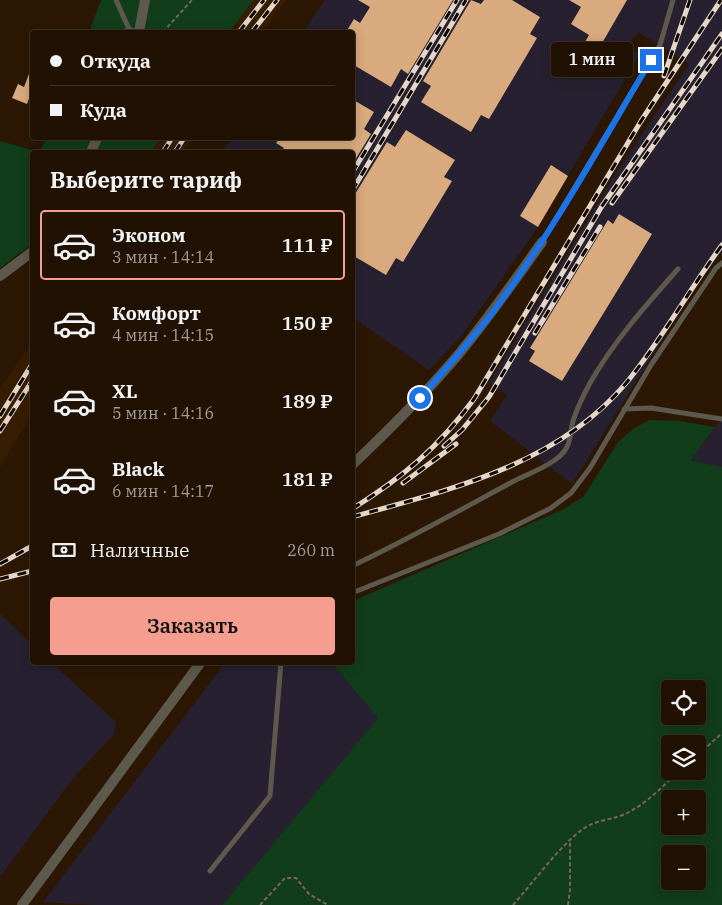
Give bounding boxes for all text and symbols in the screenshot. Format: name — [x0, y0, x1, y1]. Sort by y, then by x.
callout: 1 мин — [551, 42, 634, 78]
text: Откуда — [80, 49, 151, 73]
text: 1 мин — [569, 49, 615, 69]
route end — [640, 49, 662, 71]
text: Куда — [80, 98, 127, 122]
text: Выберите тариф — [50, 165, 242, 194]
icon: car — [52, 223, 97, 268]
text: Эконом — [112, 223, 185, 247]
text: 111 ₽ — [282, 233, 333, 257]
text: 3 мин · 14:14 — [112, 247, 214, 267]
icon: car — [52, 301, 97, 346]
text: Комфорт — [112, 301, 201, 325]
text: 150 ₽ — [282, 311, 333, 335]
text: 4 мин · 14:15 — [112, 325, 214, 345]
icon: car — [52, 379, 97, 424]
text: XL — [112, 379, 138, 403]
route start — [409, 387, 431, 409]
text: 189 ₽ — [282, 389, 333, 413]
text: 5 мин · 14:16 — [112, 403, 214, 423]
icon: car — [52, 457, 97, 502]
text: Black — [112, 457, 164, 481]
text: 181 ₽ — [282, 467, 333, 491]
text: 6 мин · 14:17 — [112, 481, 214, 501]
icon: cash — [50, 536, 78, 564]
text: Наличные — [90, 538, 189, 562]
text: 260 m — [287, 540, 335, 560]
button: Заказать — [50, 597, 335, 655]
map controls — [661, 680, 706, 890]
button: locate — [661, 680, 706, 725]
button: layers — [661, 735, 706, 780]
button: + — [661, 790, 706, 835]
button: − — [661, 845, 706, 890]

